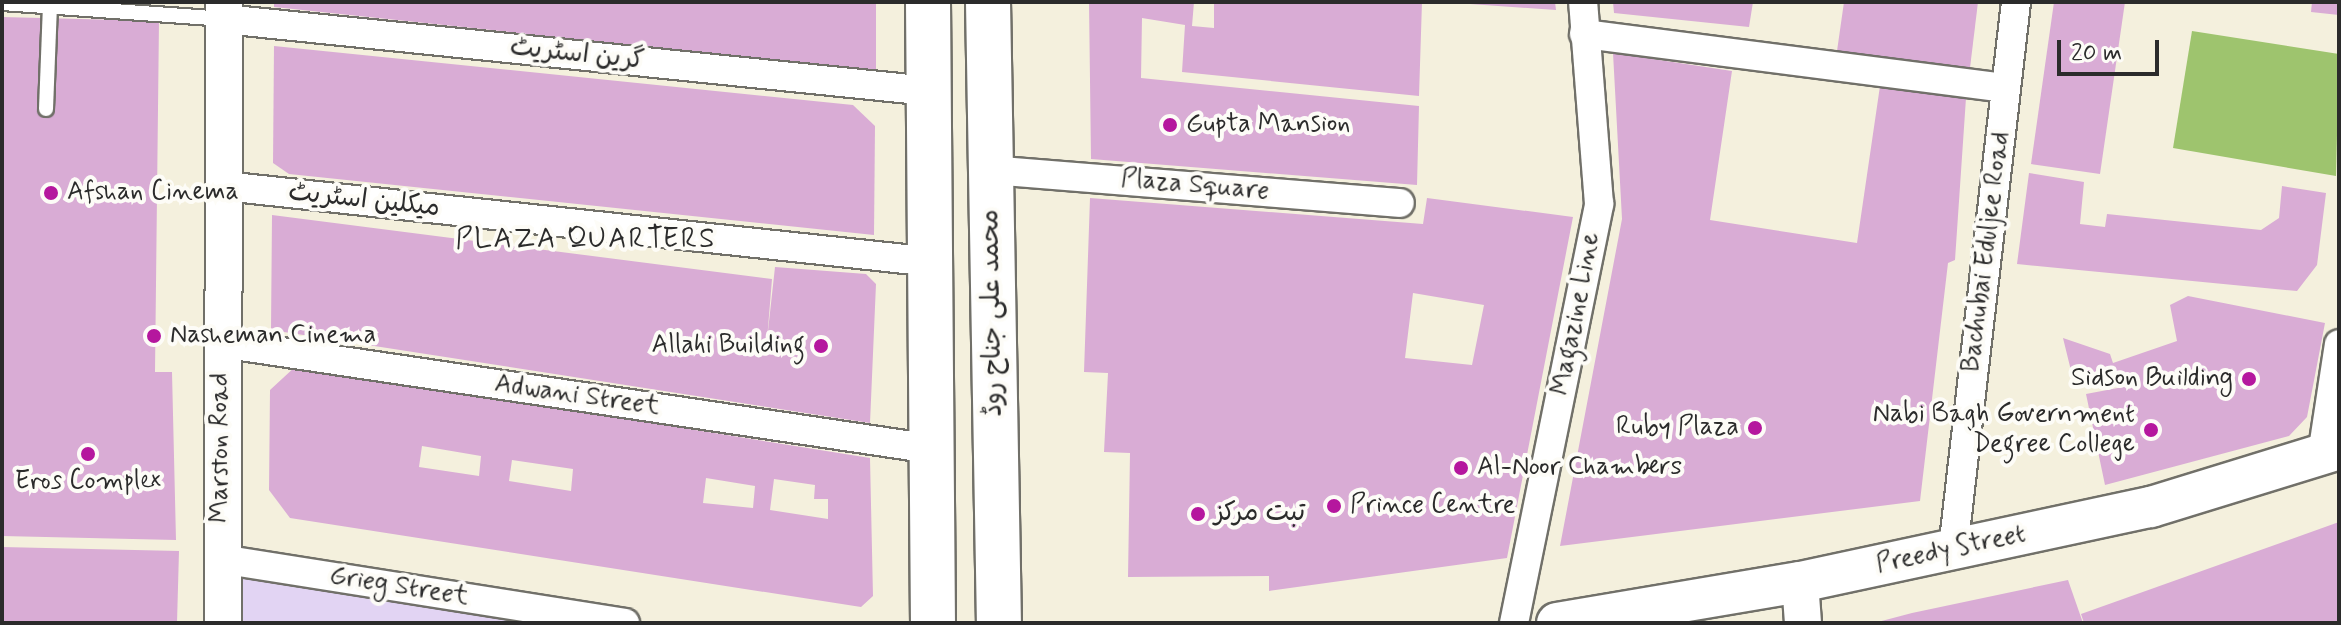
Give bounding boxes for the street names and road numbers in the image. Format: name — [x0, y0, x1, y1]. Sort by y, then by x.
street label: گرین اسٹریٹ — [508, 32, 646, 78]
street label: Bachubai Eduljee Road — [1957, 131, 2017, 373]
street label: Plaza Square — [1122, 164, 1268, 208]
street label: میکلین اسٹریٹ — [287, 178, 441, 224]
street label: محمد علی جناح روڈ — [976, 209, 1010, 417]
street label: Magazine Line — [1546, 232, 1608, 396]
street label: Adwani Street — [493, 369, 661, 423]
street label: Marston Road — [205, 374, 237, 522]
street label: Preedy Street — [1871, 518, 2031, 582]
street label: Grieg Street — [327, 561, 471, 613]

